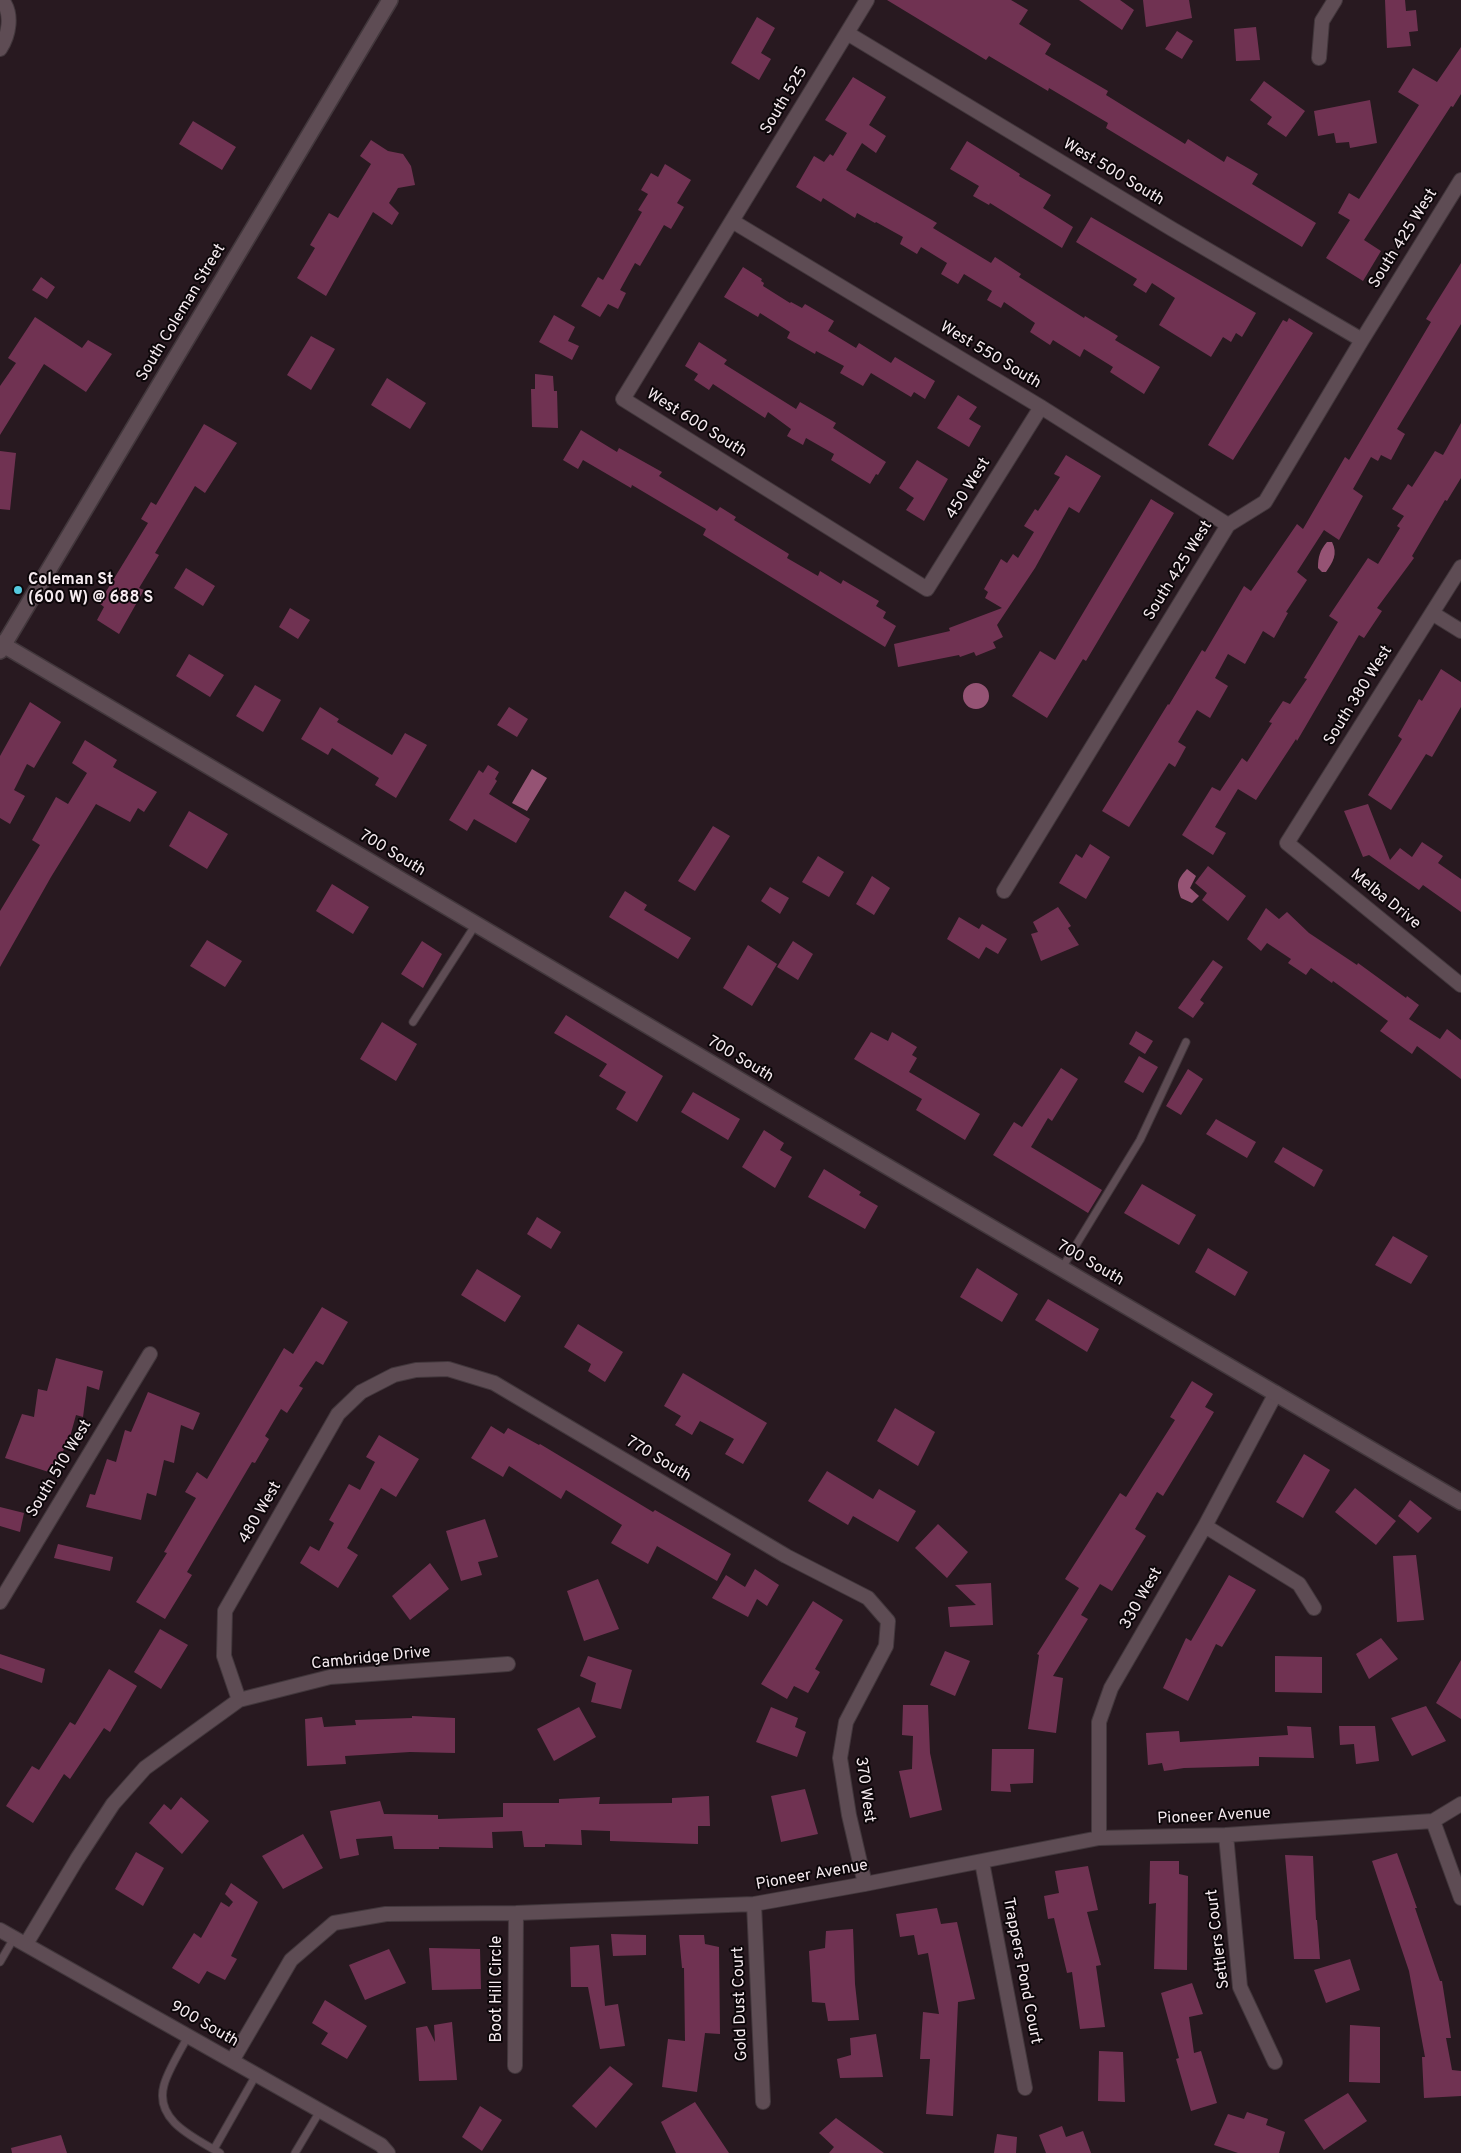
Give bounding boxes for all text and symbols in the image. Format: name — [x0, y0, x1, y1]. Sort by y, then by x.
street label: South 525 — [757, 64, 813, 138]
street label: West 500 South — [1059, 135, 1167, 211]
street label: South 425 West — [1366, 186, 1442, 292]
street label: South Coleman Street — [133, 241, 231, 385]
street label: West 550 South — [936, 318, 1044, 394]
street label: West 600 South — [642, 386, 750, 462]
street label: 450 West — [943, 455, 995, 523]
street label: South 425 West — [1141, 518, 1217, 624]
place label: Coleman St (600 W) @ 688 S — [28, 571, 153, 609]
marker: Coleman St (600 W) @ 688 S — [12, 584, 24, 596]
street label: South 380 West — [1321, 643, 1397, 749]
street label: 700 South — [355, 827, 429, 881]
street label: Melba Drive — [1346, 866, 1424, 934]
street label: 700 South — [703, 1033, 777, 1087]
street label: 700 South — [1053, 1237, 1127, 1291]
street label: South 510 West — [23, 1417, 97, 1521]
street label: 770 South — [622, 1433, 694, 1487]
street label: 480 West — [236, 1479, 286, 1547]
street label: 330 West — [1117, 1565, 1167, 1633]
street label: Cambridge Drive — [310, 1643, 432, 1675]
street label: 370 West — [850, 1756, 878, 1824]
street label: Pioneer Avenue — [1157, 1804, 1271, 1830]
street label: Pioneer Avenue — [755, 1857, 869, 1895]
street label: Settlers Court — [1203, 1888, 1235, 1990]
street label: Trappers Pond Court — [997, 1896, 1045, 2046]
street label: Boot Hill Circle — [488, 1936, 508, 2042]
street label: Gold Dust Court — [729, 1946, 753, 2062]
street label: 900 South — [166, 1998, 242, 2052]

